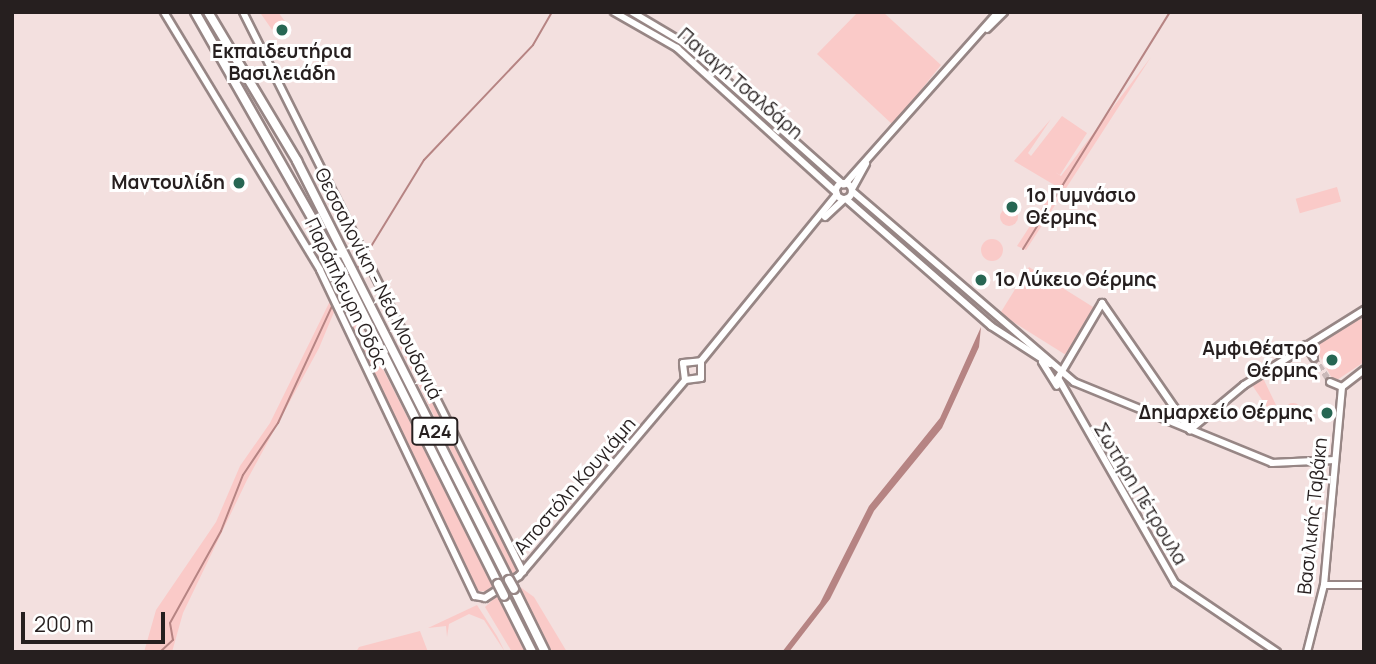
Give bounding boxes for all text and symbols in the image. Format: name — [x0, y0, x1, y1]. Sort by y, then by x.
marker: Εκπαιδευτήρια Βασιλειάδη — [274, 22, 290, 38]
street label: Παναγή Τσαλδάρη — [673, 24, 807, 144]
place label: Εκπαιδευτήρια Βασιλειάδη — [212, 41, 352, 85]
street label: Θεσσαλονίκη - Νέα Μουδανιά — [310, 164, 446, 404]
place label: Μαντουλίδη — [111, 172, 225, 194]
marker: Μαντουλίδη — [231, 175, 247, 191]
place label: 1ο Γυμνάσιο Θέρμης — [1026, 185, 1136, 229]
marker: 1ο Γυμνάσιο Θέρμης — [1004, 199, 1020, 215]
street label: Παράπλευρη Οδός — [300, 214, 392, 372]
place label: 1ο Λύκειο Θέρμης — [995, 269, 1156, 291]
marker: 1ο Λύκειο Θέρμης — [973, 272, 989, 288]
place label: Αμφιθέατρο Θέρμης — [1202, 338, 1318, 382]
marker: Αμφιθέατρο Θέρμης — [1324, 352, 1340, 368]
place label: Δημαρχείο Θέρμης — [1139, 402, 1313, 424]
marker: Δημαρχείο Θέρμης — [1319, 405, 1335, 421]
street label: Αποστόλη Κουγιάμη — [509, 413, 641, 559]
road number: Α24 — [410, 416, 460, 446]
street label: Σωτήρη Πέτρουλα — [1089, 419, 1191, 569]
street label: Βασιλικής Ταβάκη — [1293, 436, 1333, 596]
scale bar — [24, 598, 168, 642]
text: 200 m — [34, 610, 94, 638]

